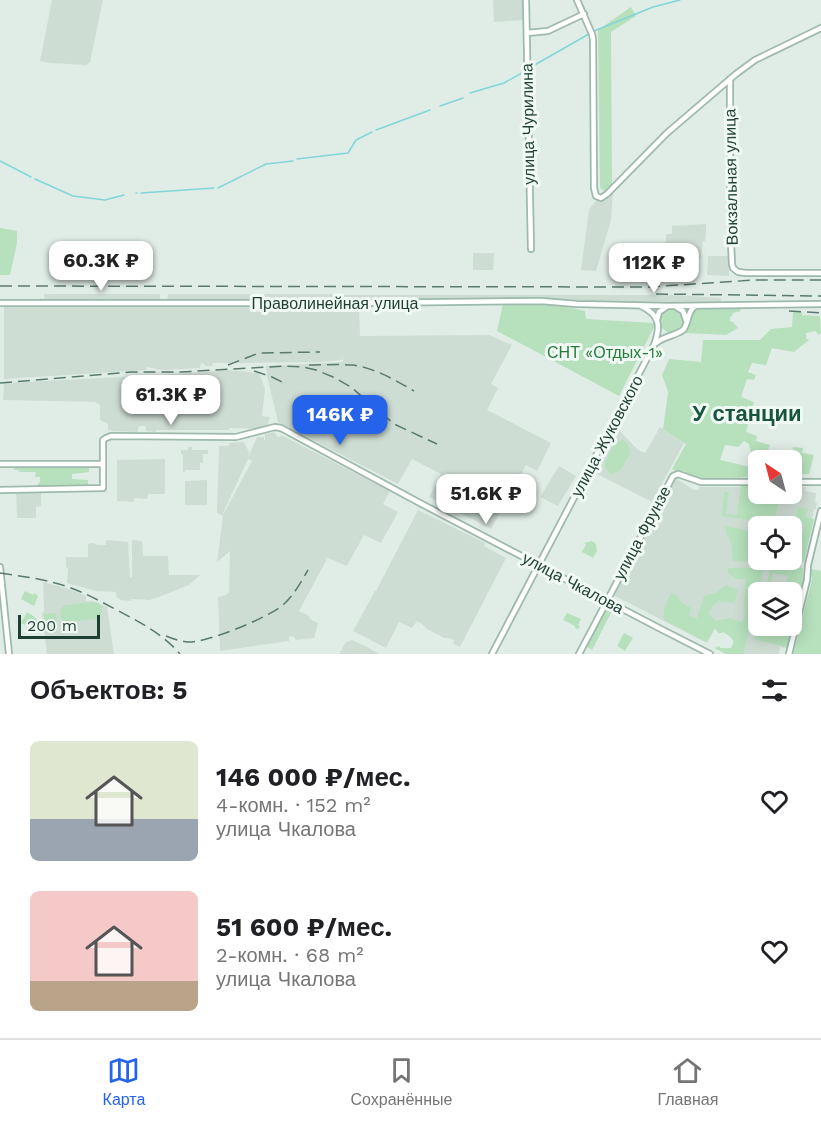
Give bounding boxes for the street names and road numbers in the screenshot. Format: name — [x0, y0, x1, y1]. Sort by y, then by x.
street label: улица Чурилина — [517, 63, 539, 185]
street label: Вокзальная улица — [720, 108, 742, 245]
street label: Праволинейная улица — [252, 294, 419, 313]
street label: улица Жуковского — [567, 372, 647, 500]
street label: улица Фрунзе — [609, 483, 675, 583]
street label: улица Чкалова — [519, 548, 627, 618]

